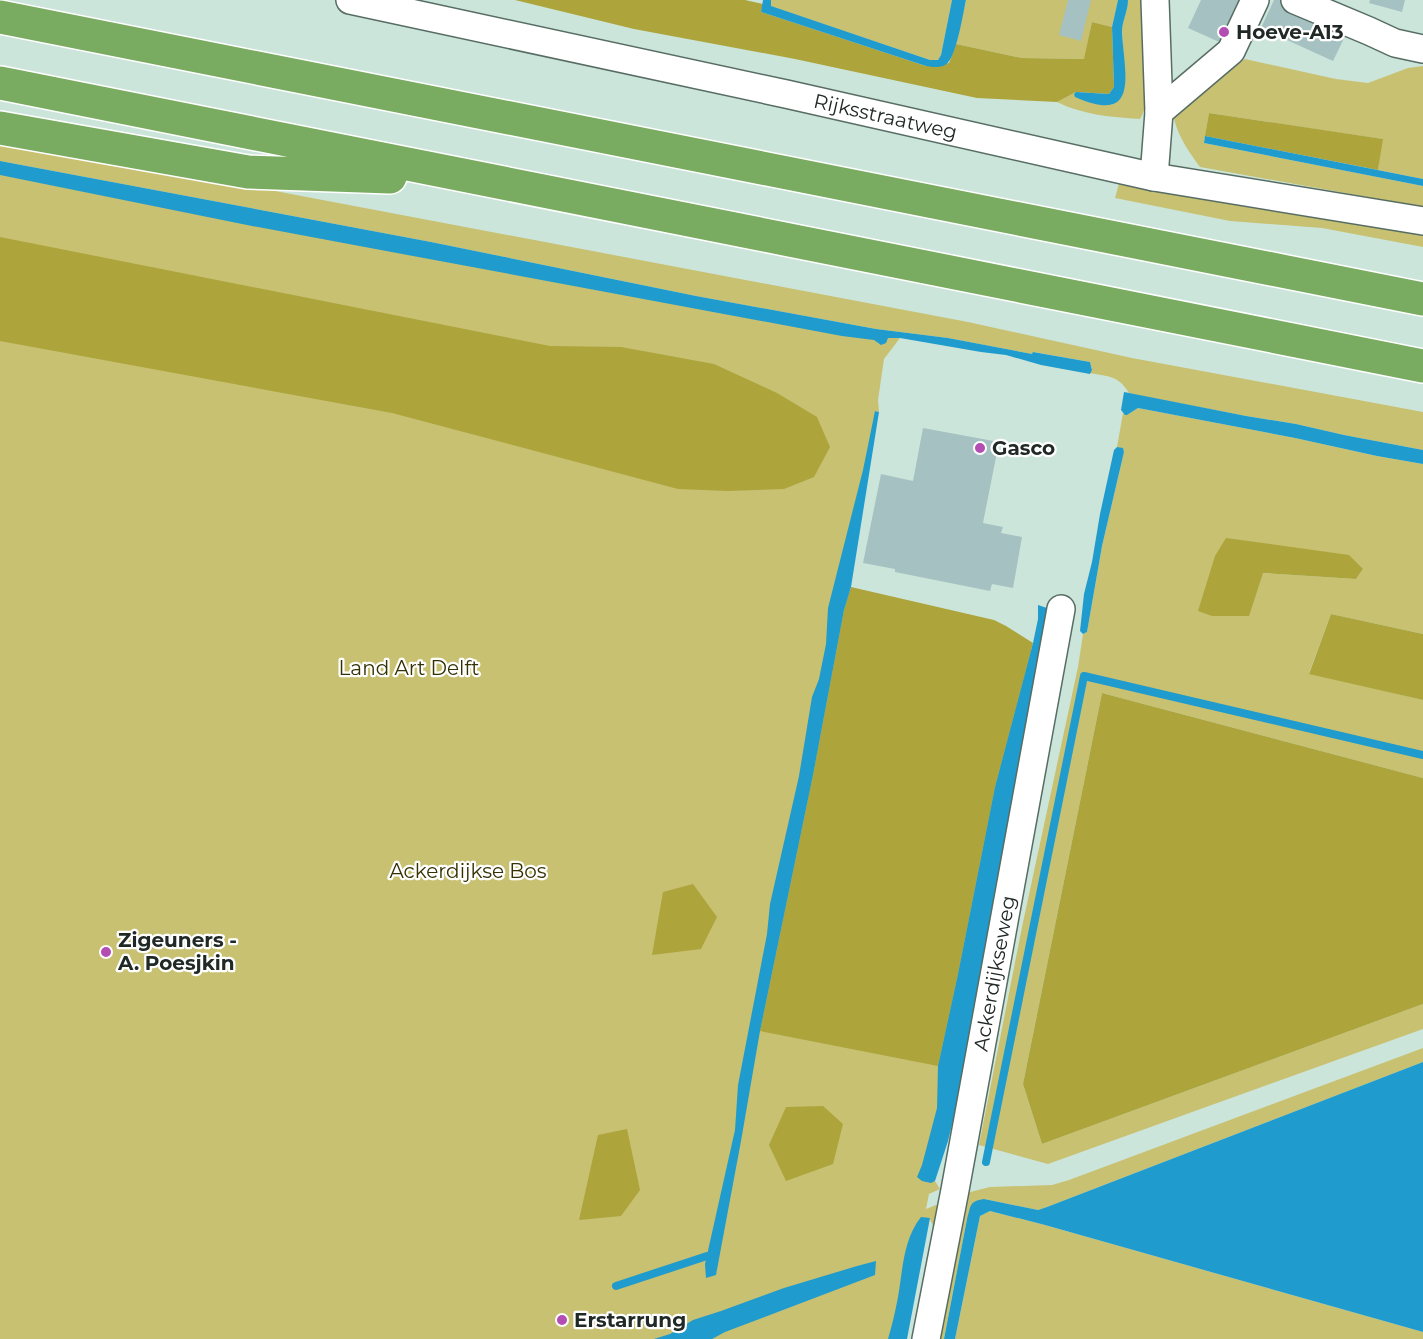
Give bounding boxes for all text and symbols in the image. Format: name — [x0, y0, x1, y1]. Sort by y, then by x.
place label: Hoeve-A13 — [1236, 20, 1344, 44]
marker: Hoeve-A13 — [1217, 25, 1231, 39]
street label: Rijksstraatweg — [811, 89, 960, 144]
place label: Gasco — [992, 436, 1055, 460]
marker: Gasco — [973, 441, 987, 455]
park label: Land Art Delft — [339, 656, 479, 680]
park label: Ackerdijkse Bos — [389, 859, 547, 883]
street label: Ackerdijkseweg — [969, 894, 1020, 1053]
place label: Zigeuners - A. Poesjkin — [117, 928, 237, 975]
marker: Zigeuners - A. Poesjkin — [99, 945, 113, 959]
place label: Erstarrung — [574, 1308, 686, 1332]
marker: Erstarrung — [555, 1313, 569, 1327]

